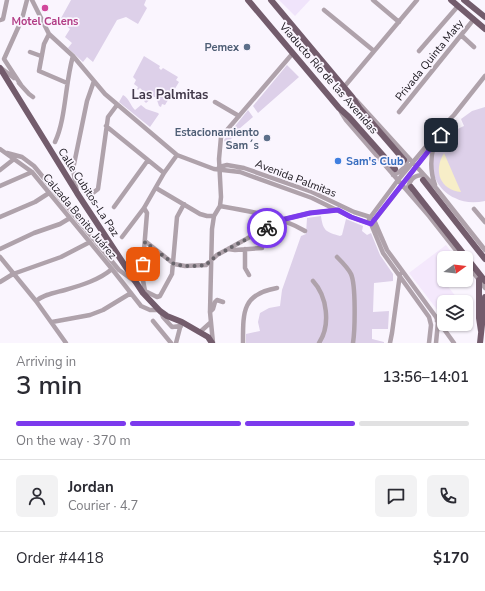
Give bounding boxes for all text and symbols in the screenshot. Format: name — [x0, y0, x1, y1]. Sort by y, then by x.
marker: Motel Calens — [40, 3, 50, 13]
place label: Motel Calens — [12, 14, 78, 29]
street label: Privada Quinta Maty — [392, 16, 467, 104]
street label: Viaducto Río de las Avenidas — [275, 19, 381, 137]
place label: Pemex — [205, 40, 240, 55]
marker: Pemex — [242, 42, 252, 52]
district label: Las Palmitas — [132, 86, 208, 104]
pin — [424, 118, 458, 152]
icon: home — [430, 124, 452, 146]
place label: Estacionamiento Sam´s — [175, 125, 259, 153]
marker: Estacionamiento Sam´s — [262, 133, 272, 143]
street label: Calle Cubitos-La Paz — [54, 145, 123, 239]
place label: Sam's Club — [346, 154, 404, 169]
street label: Avenida Palmitas — [253, 156, 339, 201]
marker: Sam's Club — [333, 156, 343, 166]
street label: Calzada Benito Juárez — [39, 170, 120, 262]
courier — [247, 208, 287, 248]
icon: bike — [256, 217, 278, 239]
pin — [126, 247, 160, 281]
north arrow — [437, 251, 473, 287]
map controls — [437, 251, 473, 331]
icon: bag — [132, 253, 154, 275]
button: layers — [437, 295, 473, 331]
text: Arriving in — [16, 353, 76, 371]
text: 13:56–14:01 — [382, 367, 469, 387]
text: 3 min — [16, 368, 82, 403]
text: On the way · 370 m — [16, 432, 131, 450]
button: person — [16, 475, 58, 517]
button: chat — [375, 475, 417, 517]
button: phone — [427, 475, 469, 517]
text: Jordan — [68, 477, 114, 497]
text: Courier · 4.7 — [68, 497, 138, 515]
text: Order #4418 — [16, 548, 104, 568]
text: $170 — [433, 548, 469, 568]

